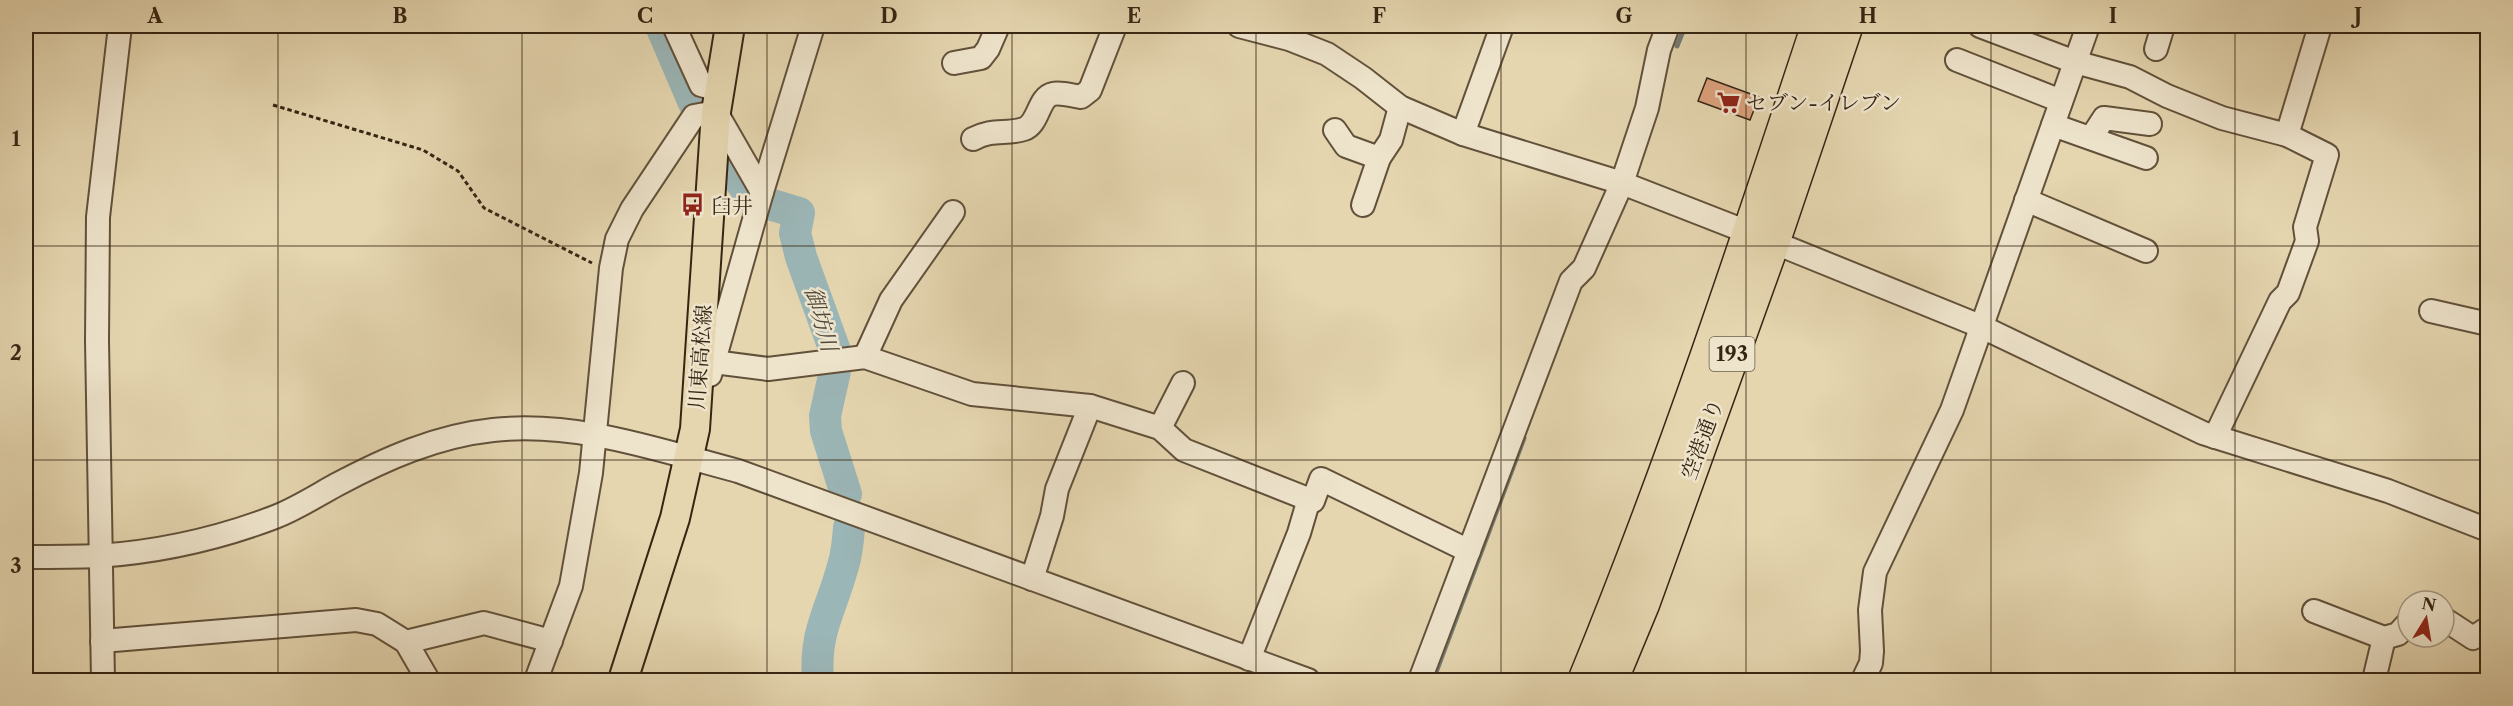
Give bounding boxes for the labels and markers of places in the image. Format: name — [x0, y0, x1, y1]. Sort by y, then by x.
supermarket icon: セブン-イレブン — [1715, 89, 1741, 115]
place label: セブン-イレブン — [1746, 90, 1901, 115]
bus stop icon: 臼井 — [680, 192, 706, 218]
place label: 臼井 — [711, 193, 753, 218]

